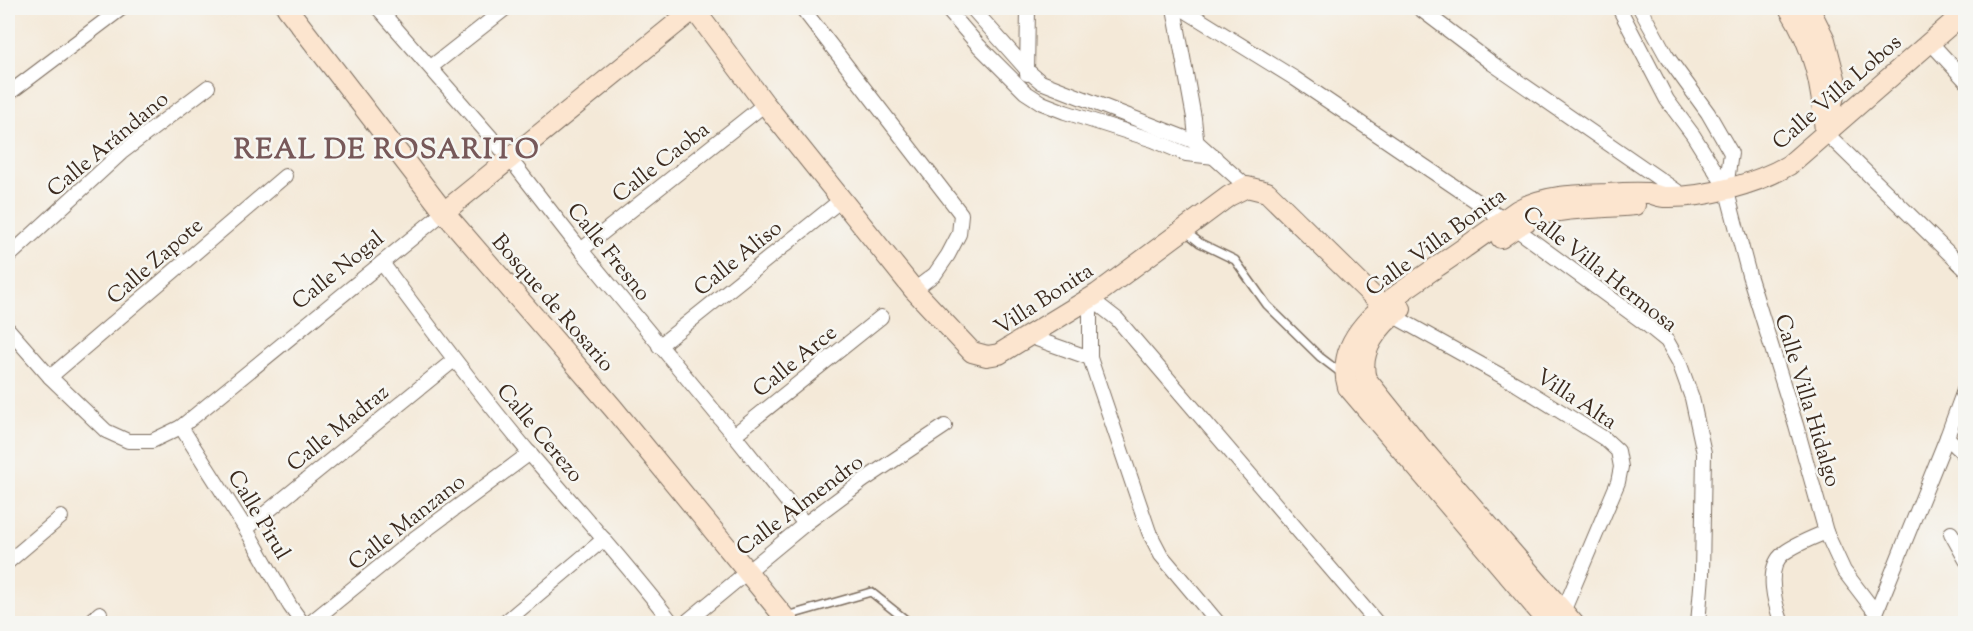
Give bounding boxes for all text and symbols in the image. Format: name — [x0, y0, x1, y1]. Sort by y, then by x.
street label: Calle Villa Lobos — [1766, 28, 1910, 159]
street label: Calle Arándano — [41, 85, 177, 206]
street label: Calle Caoba — [606, 115, 717, 212]
district label: REAL DE ROSARITO — [234, 131, 540, 171]
street label: Calle Villa Bonita — [1360, 181, 1514, 305]
street label: Calle Fresno — [558, 197, 657, 309]
street label: Calle Villa Hermosa — [1515, 200, 1684, 341]
street label: Calle Zapote — [101, 211, 211, 313]
street label: Calle Aliso — [688, 214, 790, 305]
street label: Calle Nogal — [286, 224, 392, 319]
street label: Bosque de Rosario — [483, 228, 621, 380]
street label: Villa Bonita — [989, 256, 1101, 345]
street label: Calle Villa Hidalgo — [1765, 311, 1848, 491]
street label: Calle Arce — [747, 318, 845, 406]
street label: Villa Alta — [1528, 362, 1622, 439]
street label: Calle Cerezo — [488, 377, 590, 490]
street label: Calle Madraz — [281, 378, 397, 481]
street label: Calle Almendro — [730, 448, 871, 565]
street label: Calle Pirul — [218, 465, 297, 567]
street label: Calle Manzano — [342, 467, 473, 579]

